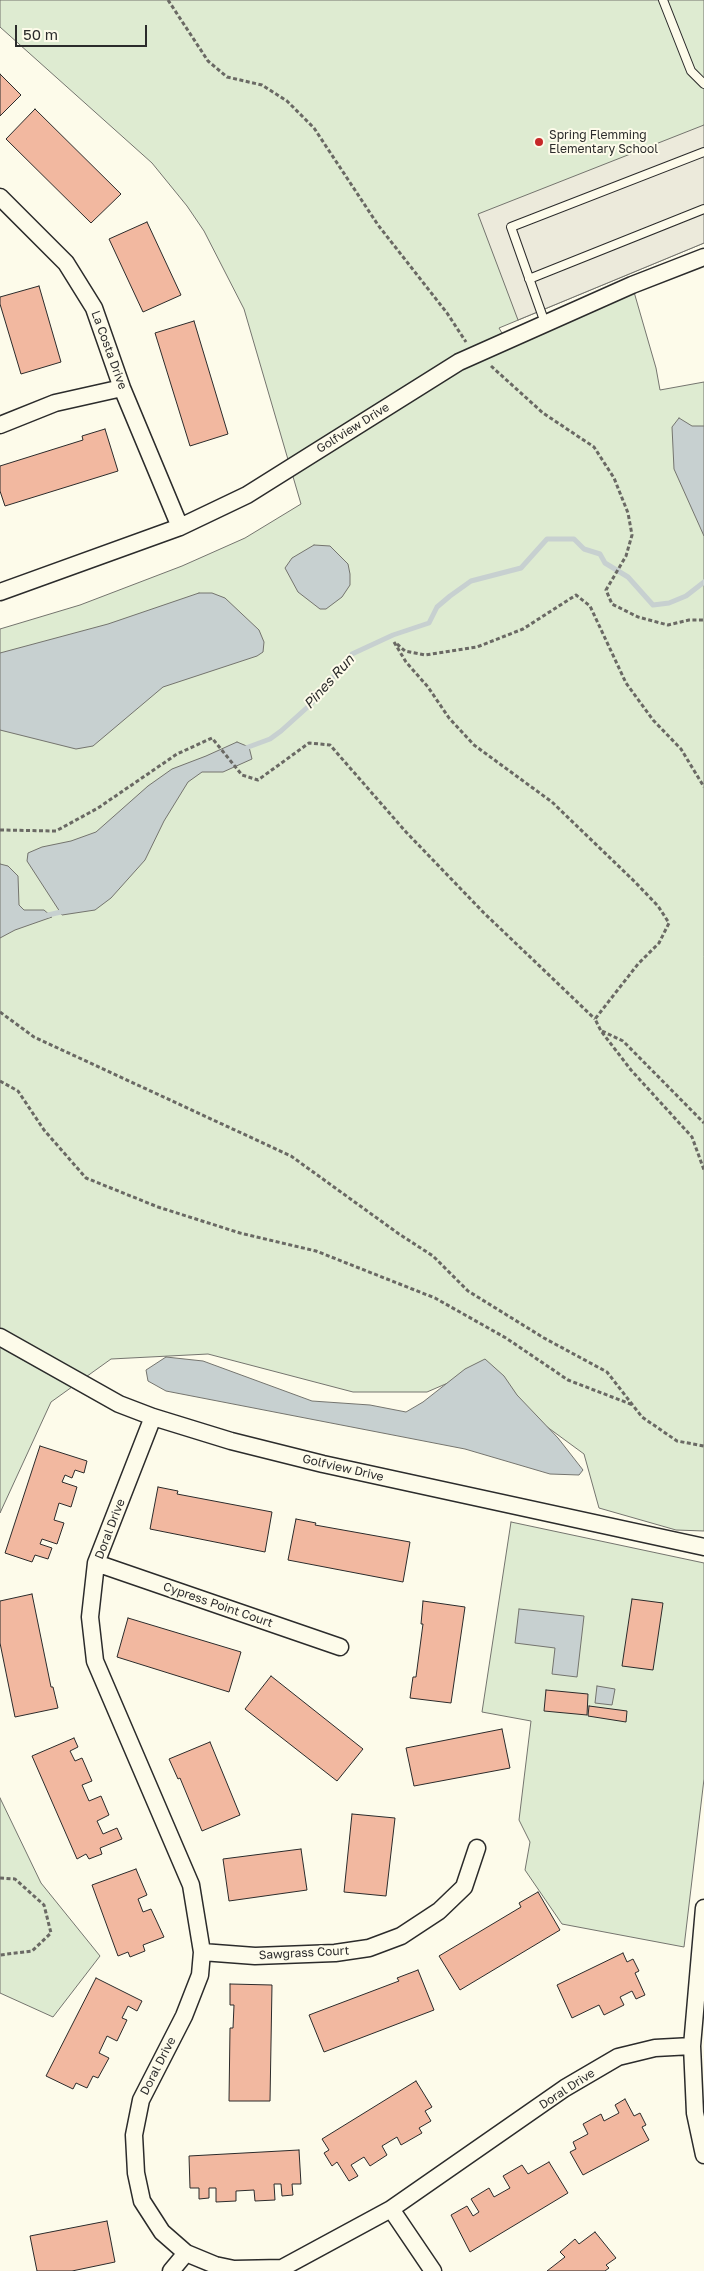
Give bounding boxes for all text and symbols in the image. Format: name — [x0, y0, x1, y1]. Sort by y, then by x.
scale bar — [18, 15, 150, 47]
text: 50 m — [23, 25, 58, 43]
place label: Spring Flemming Elementary School — [549, 128, 658, 156]
marker: Spring Flemming Elementary School — [533, 136, 545, 148]
street label: La Costa Drive — [88, 309, 130, 391]
street label: Golfview Drive — [314, 400, 392, 456]
water label: Pines Run — [300, 652, 358, 712]
street label: Golfview Drive — [301, 1452, 385, 1484]
street label: Doral Drive — [92, 1497, 128, 1561]
street label: Cypress Point Court — [161, 1579, 275, 1631]
street label: Sawgrass Court — [258, 1943, 350, 1963]
street label: Doral Drive — [137, 2034, 179, 2098]
street label: Doral Drive — [536, 2066, 598, 2112]

